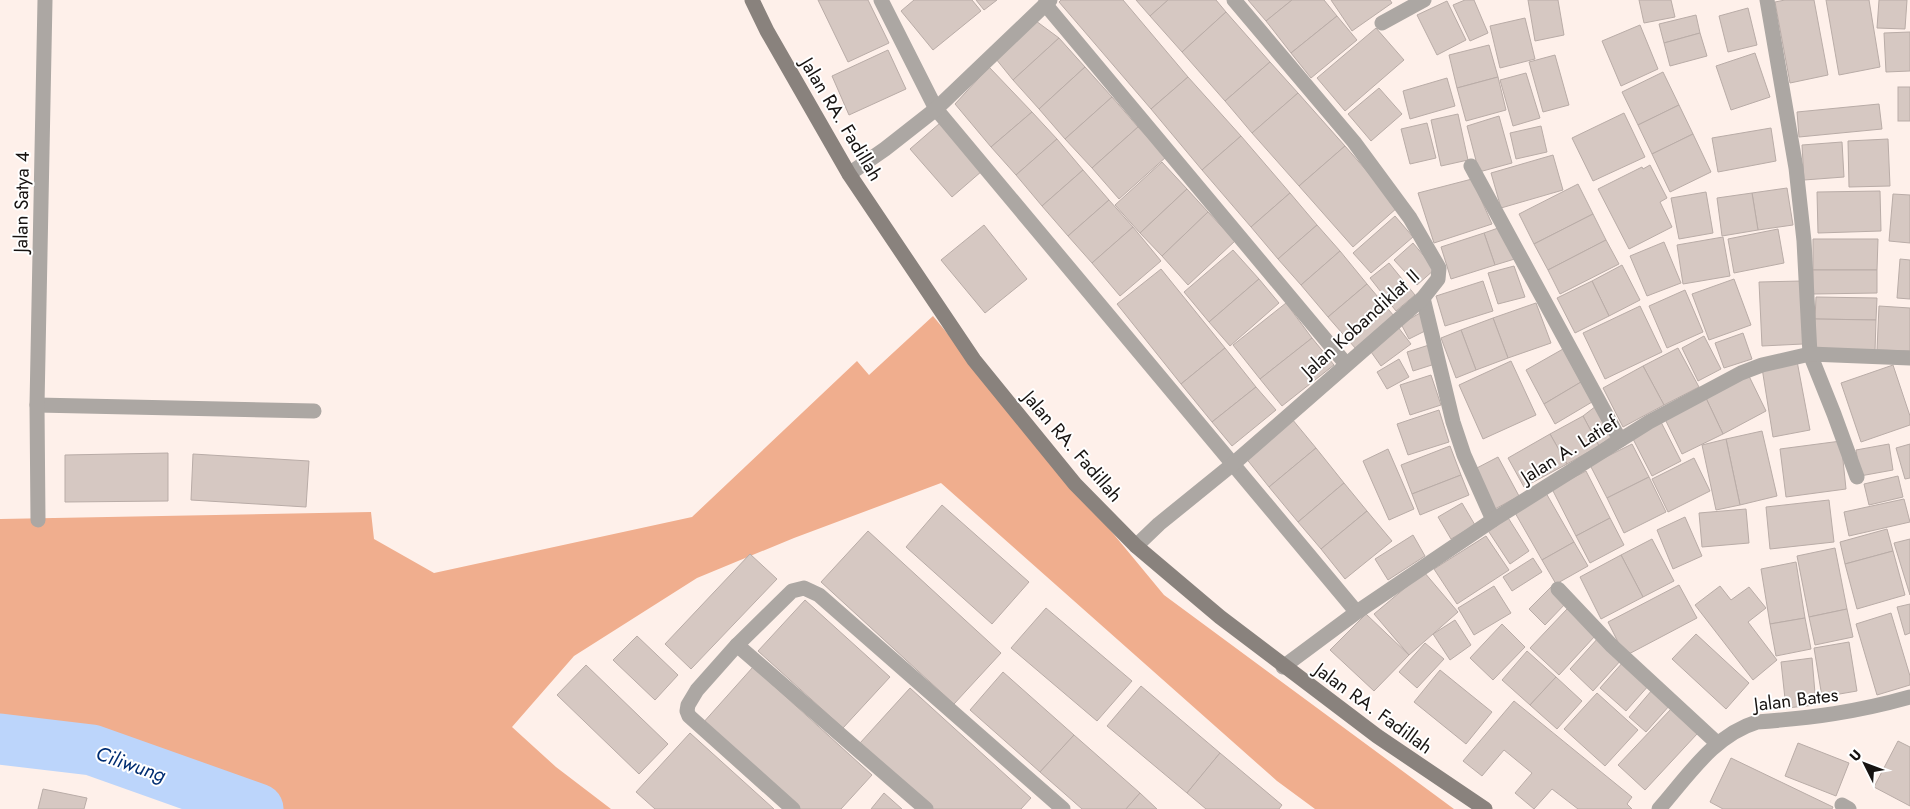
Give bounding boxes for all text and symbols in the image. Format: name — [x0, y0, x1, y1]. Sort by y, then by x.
street label: Jalan RA. Fadillah — [792, 50, 889, 186]
street label: Jalan Satya 4 — [7, 151, 36, 256]
street label: Jalan Kobandiklat II — [1293, 263, 1425, 386]
street label: Jalan RA. Fadillah — [1015, 382, 1129, 508]
street label: Jalan A. Latief — [1513, 409, 1623, 492]
street label: Jalan RA. Fadillah — [1307, 655, 1438, 760]
street label: Jalan Bates — [1749, 681, 1840, 718]
water label: Ciliwung — [92, 739, 170, 790]
north arrow — [1840, 739, 1890, 789]
text: U — [1845, 745, 1866, 766]

